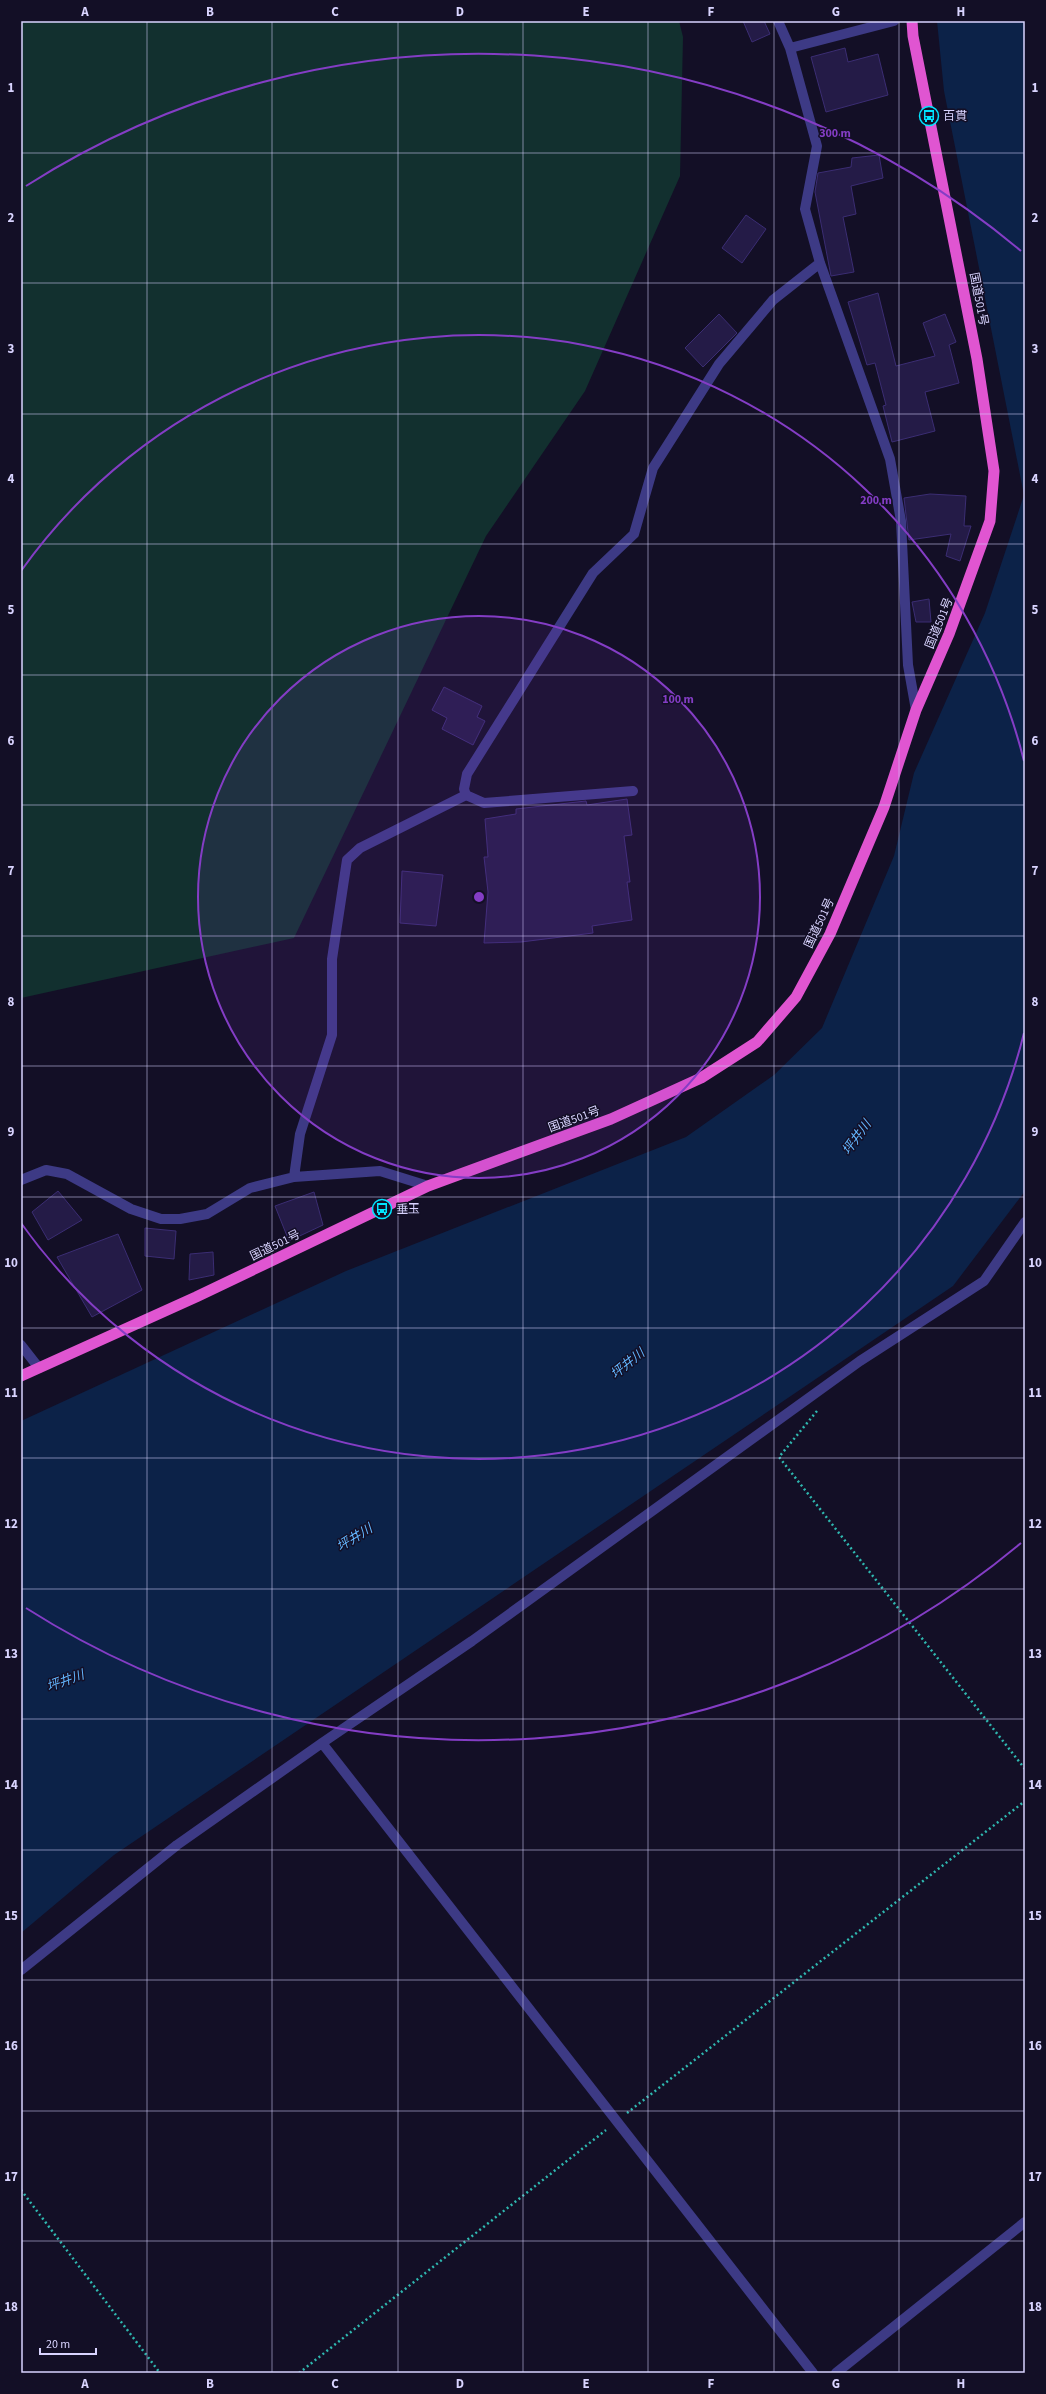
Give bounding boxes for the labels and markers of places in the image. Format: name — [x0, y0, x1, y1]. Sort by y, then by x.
bus stop icon: 百貫 — [918, 105, 940, 127]
place label: 百貫 — [943, 108, 967, 125]
centre of rings — [472, 890, 486, 904]
bus stop icon: 垂玉 — [371, 1198, 393, 1220]
place label: 垂玉 — [396, 1201, 420, 1218]

